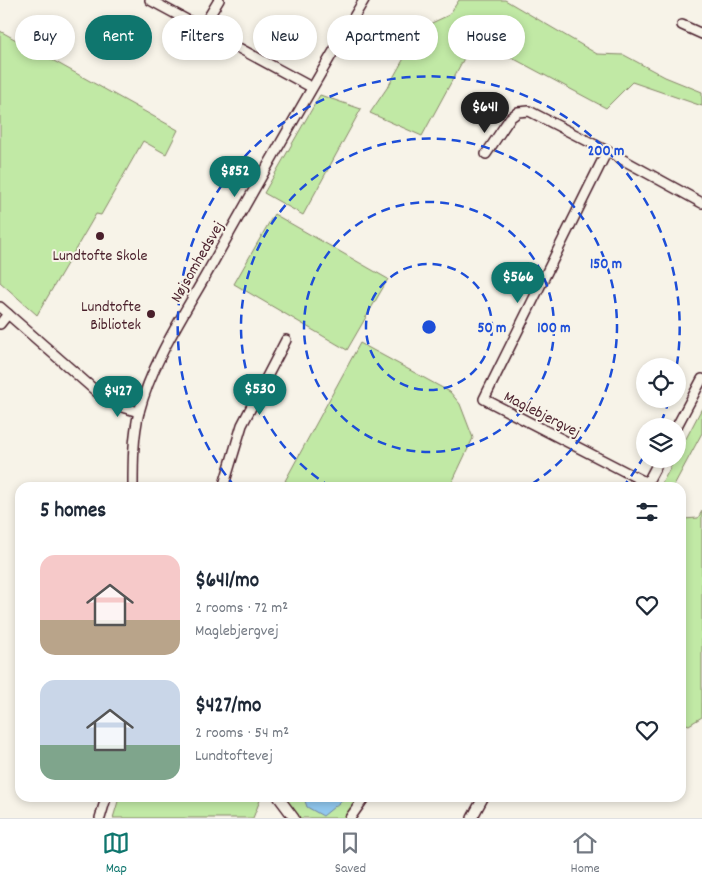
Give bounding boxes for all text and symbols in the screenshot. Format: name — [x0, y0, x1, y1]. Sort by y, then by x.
chip: Buy — [15, 15, 75, 60]
chip: Rent — [85, 15, 152, 60]
chip: Filters — [162, 15, 243, 60]
chip: New — [253, 15, 317, 60]
chip: Apartment — [327, 15, 438, 60]
chip: House — [448, 15, 525, 60]
pin: $641 — [455, 92, 515, 134]
text: $641 — [472, 96, 498, 119]
text: 200 m — [588, 141, 624, 163]
pin: $852 — [205, 156, 265, 198]
text: $852 — [221, 160, 249, 183]
street label: Nøjsomhedsvej — [166, 217, 231, 307]
marker: Lundtofte Skole — [94, 230, 106, 242]
place label: Lundtofte Skole — [52, 245, 148, 268]
text: 150 m — [590, 254, 622, 276]
pin: $566 — [488, 262, 548, 304]
text: $566 — [502, 266, 534, 289]
place label: Lundtofte Bibliotek — [81, 296, 141, 337]
marker: Lundtofte Bibliotek — [145, 308, 157, 320]
centre of rings — [420, 318, 438, 336]
text: 50 m — [478, 318, 506, 340]
text: 100 m — [537, 318, 571, 340]
map controls — [636, 358, 686, 468]
button: locate — [636, 358, 686, 408]
pin: $530 — [230, 374, 290, 416]
pin: $427 — [88, 376, 148, 418]
text: $530 — [244, 378, 276, 401]
text: $427 — [104, 380, 132, 403]
street label: Maglebjergvej — [499, 386, 584, 444]
button: layers — [636, 418, 686, 468]
text: 5 homes — [40, 497, 106, 527]
icon: filters — [633, 498, 661, 526]
text: $641/mo — [195, 567, 259, 597]
icon: home — [80, 575, 140, 635]
icon: heart — [633, 591, 661, 619]
text: 2 rooms · 72 m² — [195, 597, 288, 620]
text: Maglebjergvej — [195, 620, 279, 643]
text: $427/mo — [195, 692, 261, 722]
icon: home — [80, 700, 140, 760]
icon: heart — [633, 716, 661, 744]
text: 2 rooms · 54 m² — [195, 722, 289, 745]
text: Lundtoftevej — [195, 745, 273, 768]
tab: Map — [102, 829, 130, 879]
tab: Saved — [335, 829, 366, 879]
tab: Home — [571, 829, 600, 879]

